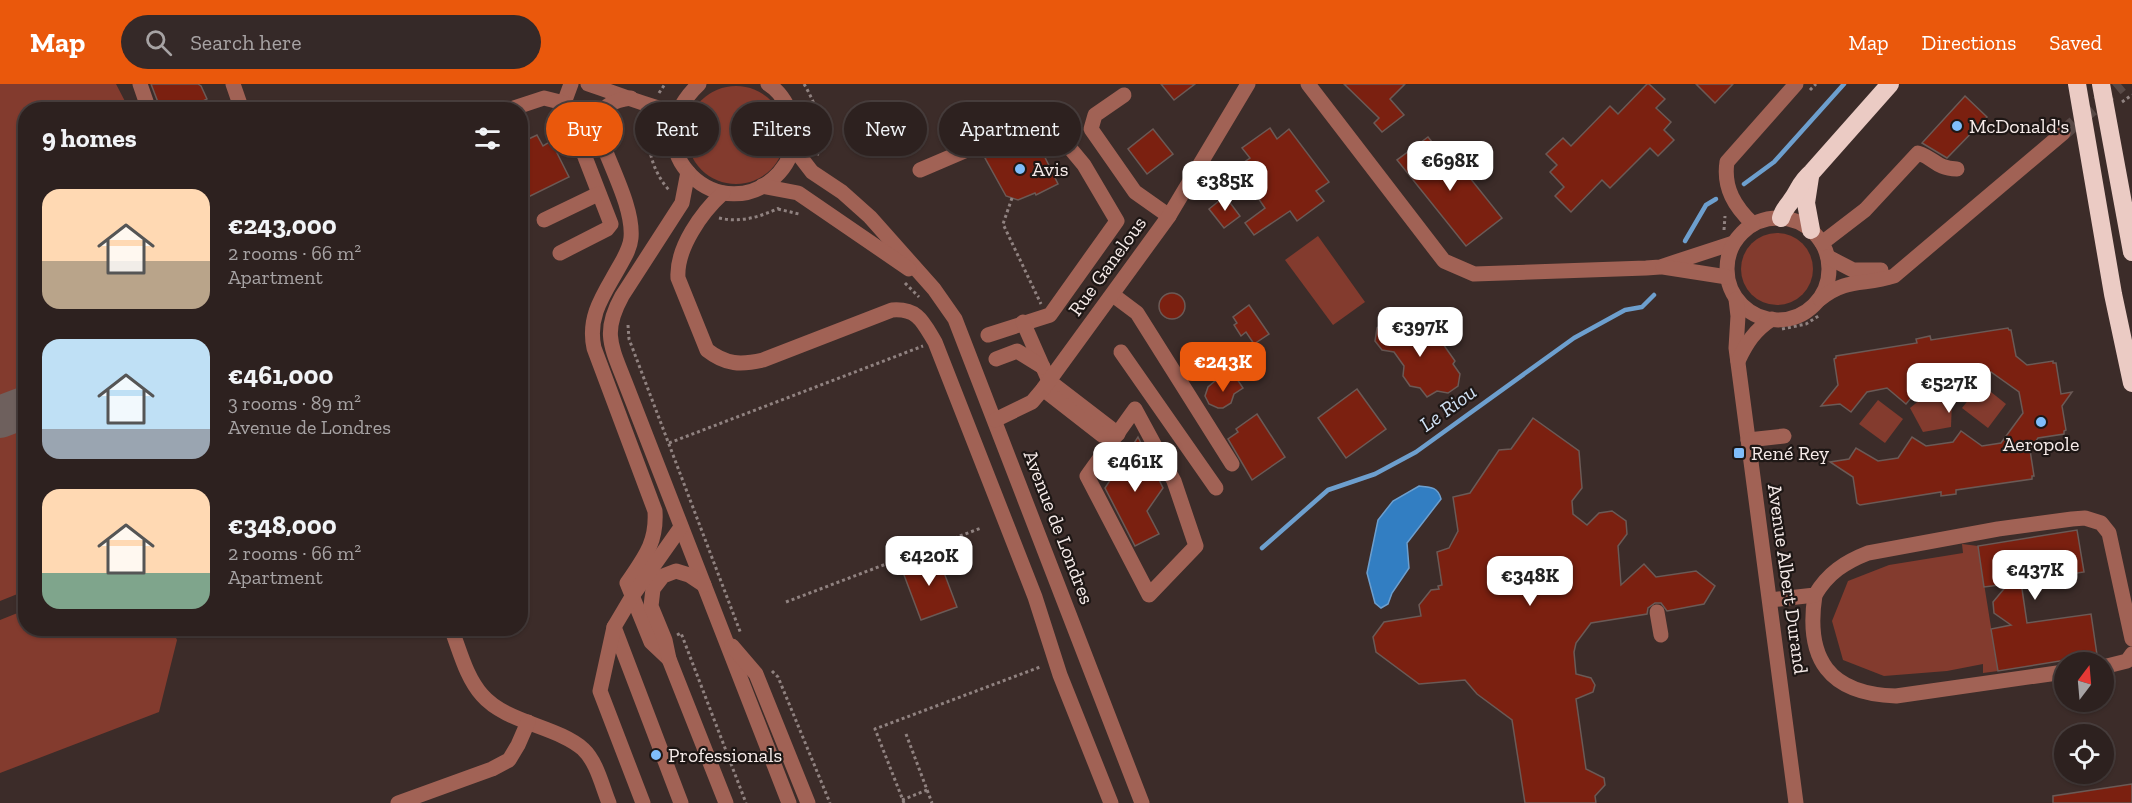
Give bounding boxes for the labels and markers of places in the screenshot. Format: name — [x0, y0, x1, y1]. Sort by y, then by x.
place label: McDonald's — [1969, 114, 2069, 138]
marker: McDonald's — [1950, 119, 1964, 133]
pin: €698K — [1408, 141, 1492, 192]
place label: Avis — [1032, 157, 1069, 181]
pin: €385K — [1183, 161, 1267, 212]
marker: Avis — [1013, 162, 1027, 176]
pin: €397K — [1378, 307, 1462, 358]
pin: €243K — [1181, 342, 1265, 393]
pin: €527K — [1907, 363, 1991, 414]
marker: Aeropole — [2034, 415, 2048, 429]
place label: Aeropole — [2003, 432, 2079, 456]
place label: René Rey — [1751, 441, 1830, 465]
pin: €461K — [1093, 442, 1177, 493]
marker: René Rey — [1732, 446, 1746, 460]
pin: €420K — [887, 536, 971, 587]
pin: €437K — [1993, 550, 2077, 601]
pin: €348K — [1488, 556, 1572, 607]
place label: Professionals — [668, 743, 782, 767]
marker: Professionals — [649, 748, 663, 762]

